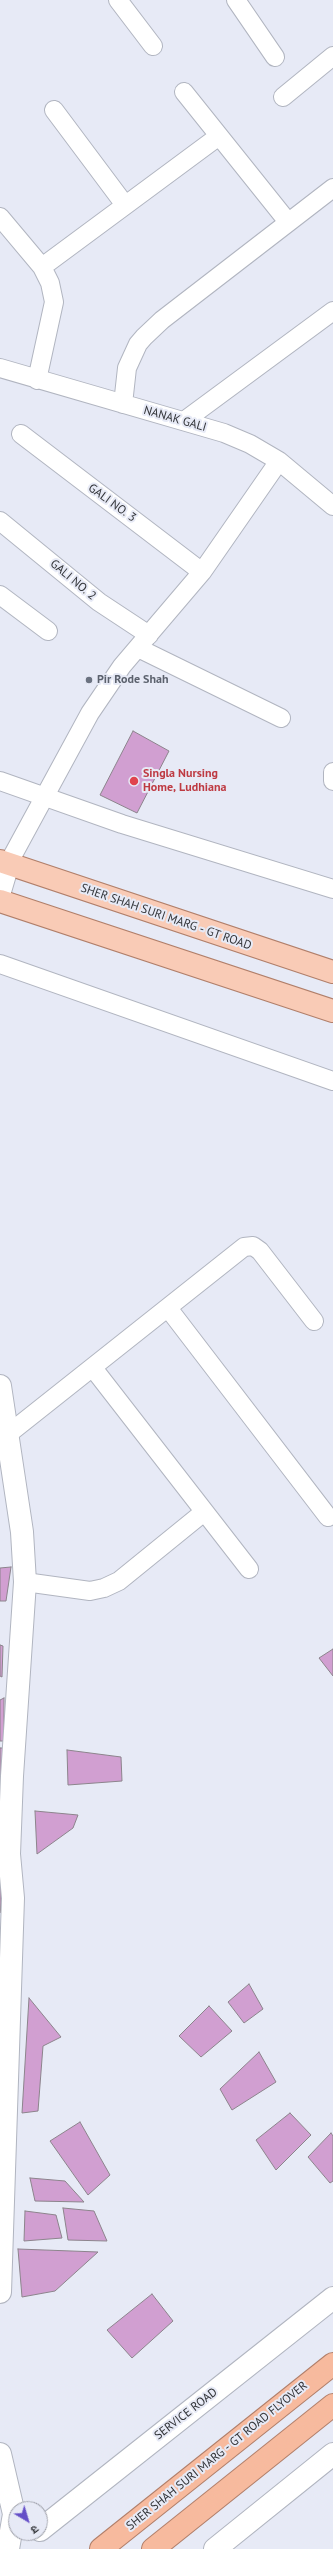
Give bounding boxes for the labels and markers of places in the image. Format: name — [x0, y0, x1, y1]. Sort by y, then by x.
place label: Pir Rode Shah — [97, 673, 168, 687]
marker: Pir Rode Shah — [84, 675, 94, 685]
place label: Singla Nursing Home, Ludhiana — [143, 767, 226, 795]
marker: Singla Nursing Home, Ludhiana — [128, 775, 140, 787]

